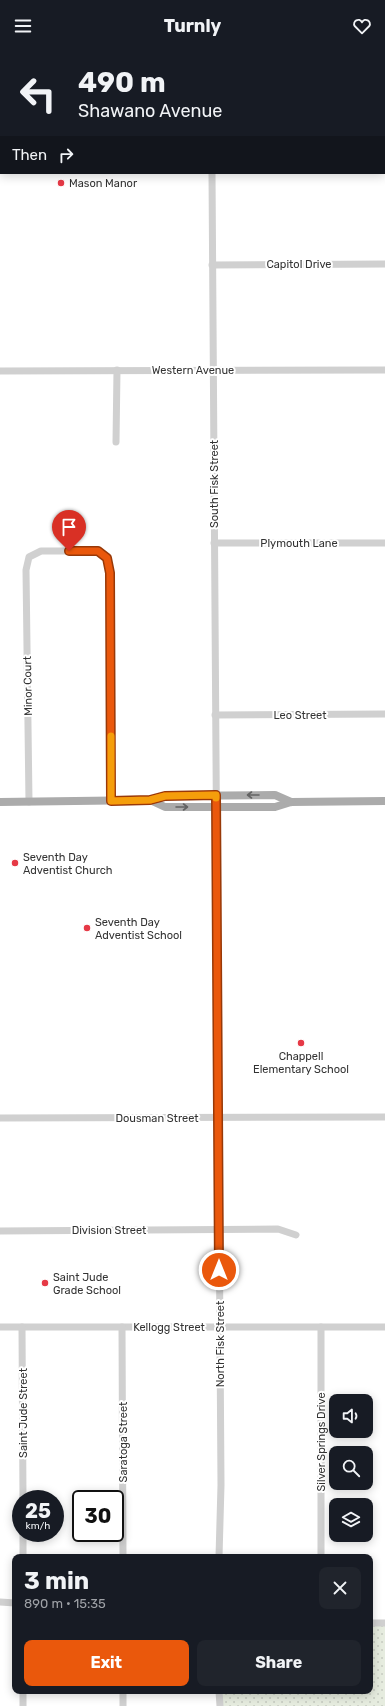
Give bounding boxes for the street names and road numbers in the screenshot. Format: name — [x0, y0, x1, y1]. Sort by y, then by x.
street label: Capitol Drive — [266, 258, 332, 271]
street label: Western Avenue — [152, 364, 234, 377]
street label: South Fisk Street — [208, 439, 221, 528]
street label: Plymouth Lane — [260, 537, 338, 550]
street label: Minor Court — [21, 655, 35, 716]
street label: Leo Street — [273, 709, 327, 722]
street label: Dousman Street — [115, 1112, 199, 1125]
street label: Division Street — [72, 1224, 147, 1237]
street label: North Fisk Street — [214, 1300, 227, 1387]
street label: Kellogg Street — [133, 1321, 206, 1334]
street label: Saint Jude Street — [17, 1367, 30, 1458]
street label: Silver Springs Drive — [315, 1392, 328, 1492]
street label: Saratoga Street — [117, 1401, 130, 1482]

